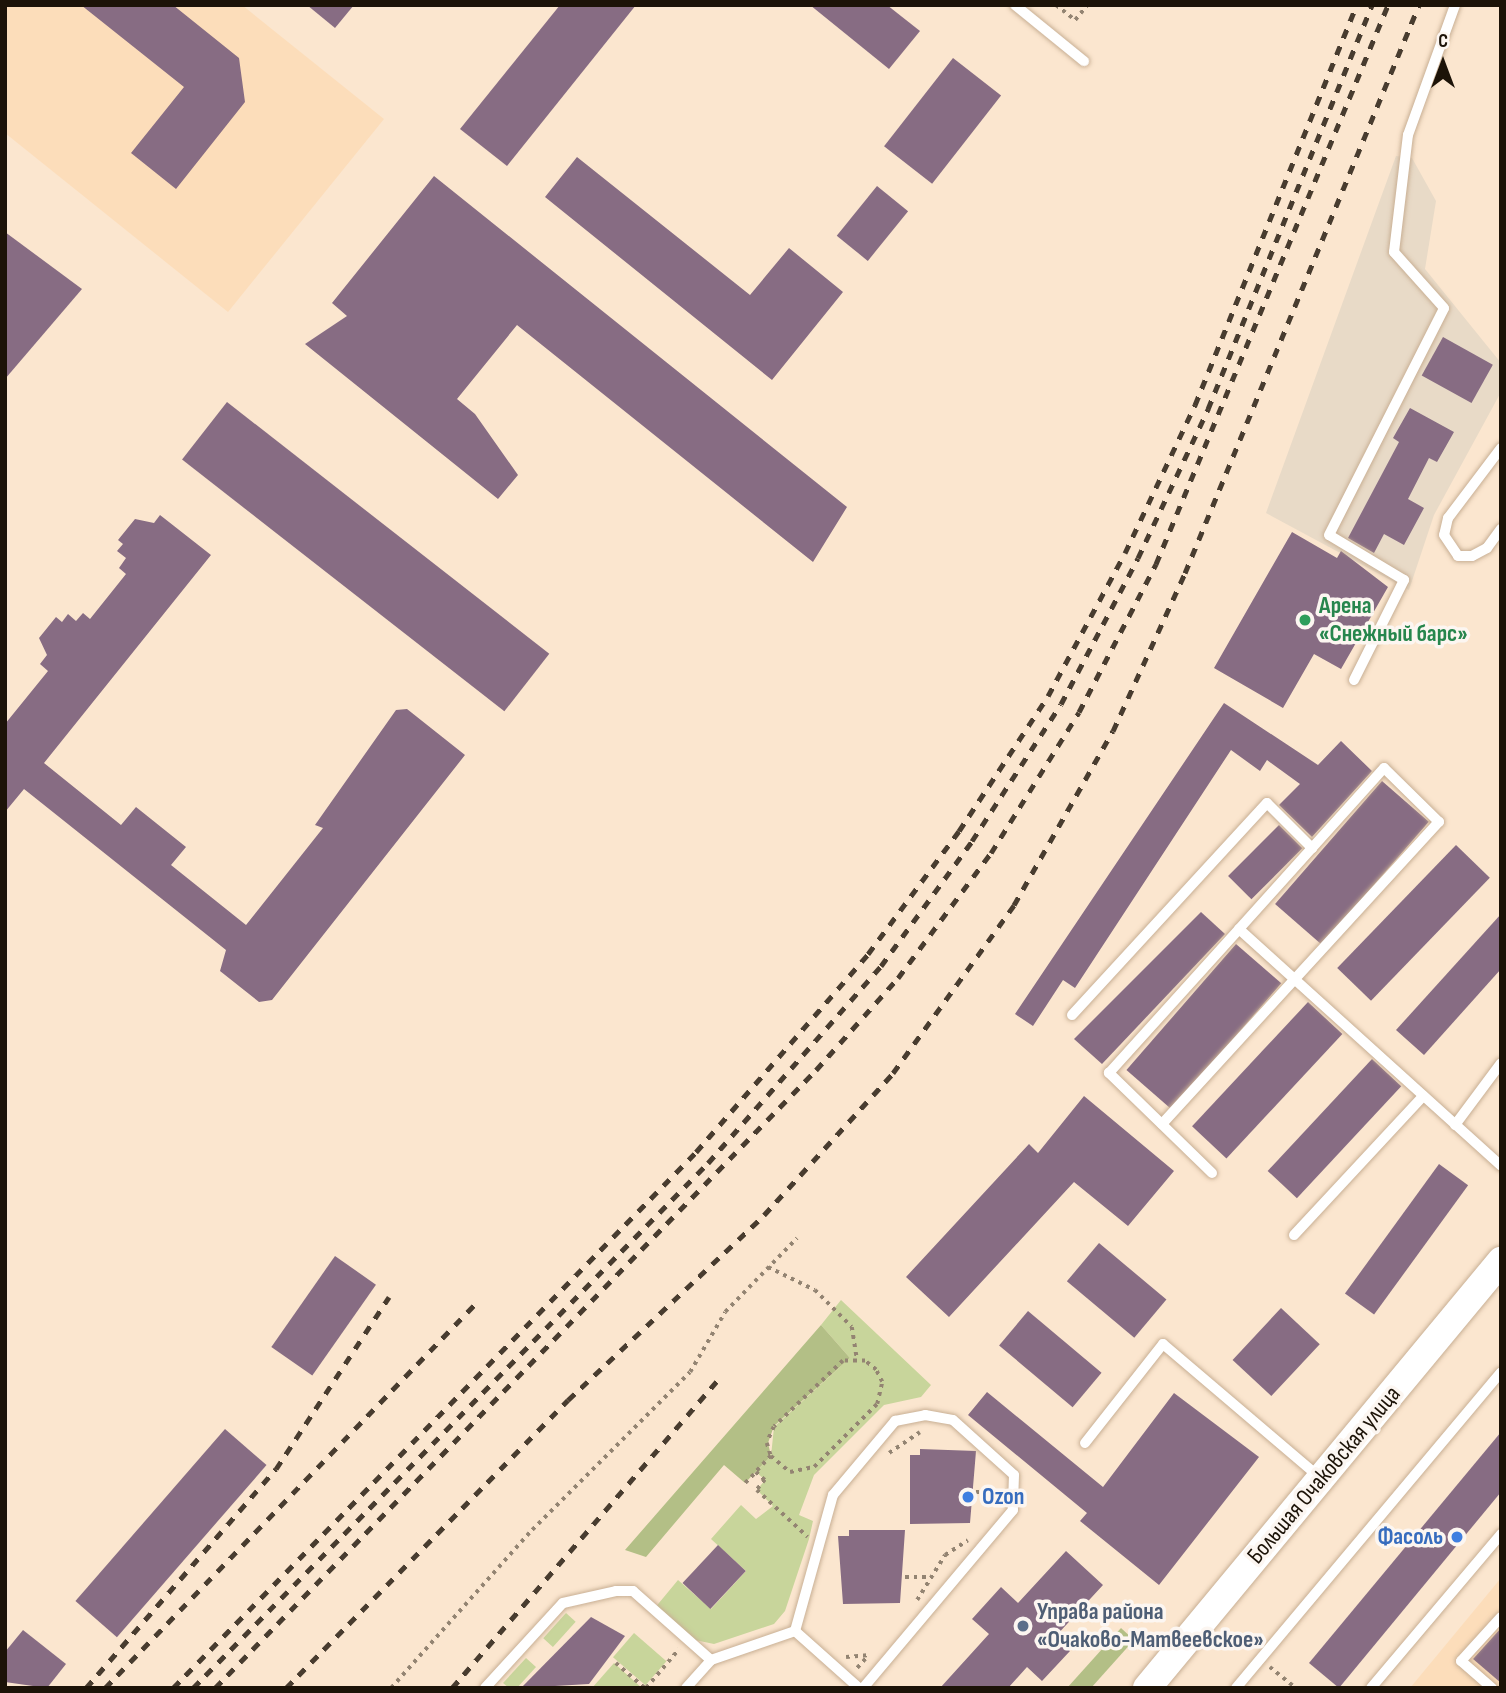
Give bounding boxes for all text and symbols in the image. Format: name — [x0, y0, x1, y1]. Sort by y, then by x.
north arrow — [1408, 28, 1478, 98]
text: С — [1438, 30, 1448, 53]
place label: Арена «Снежный барс» — [1319, 592, 1468, 648]
marker: Арена «Снежный барс» — [1297, 612, 1313, 628]
street label: Большая Очаковская улица — [1241, 1380, 1407, 1570]
place label: Ozon — [982, 1483, 1024, 1511]
marker: Ozon — [960, 1489, 976, 1505]
place label: Фасоль — [1377, 1523, 1443, 1551]
marker: Фасоль — [1449, 1529, 1465, 1545]
place label: Управа района «Очаково-Матвеевское» — [1037, 1598, 1264, 1654]
marker: Управа района «Очаково-Матвеевское» — [1015, 1618, 1031, 1634]

